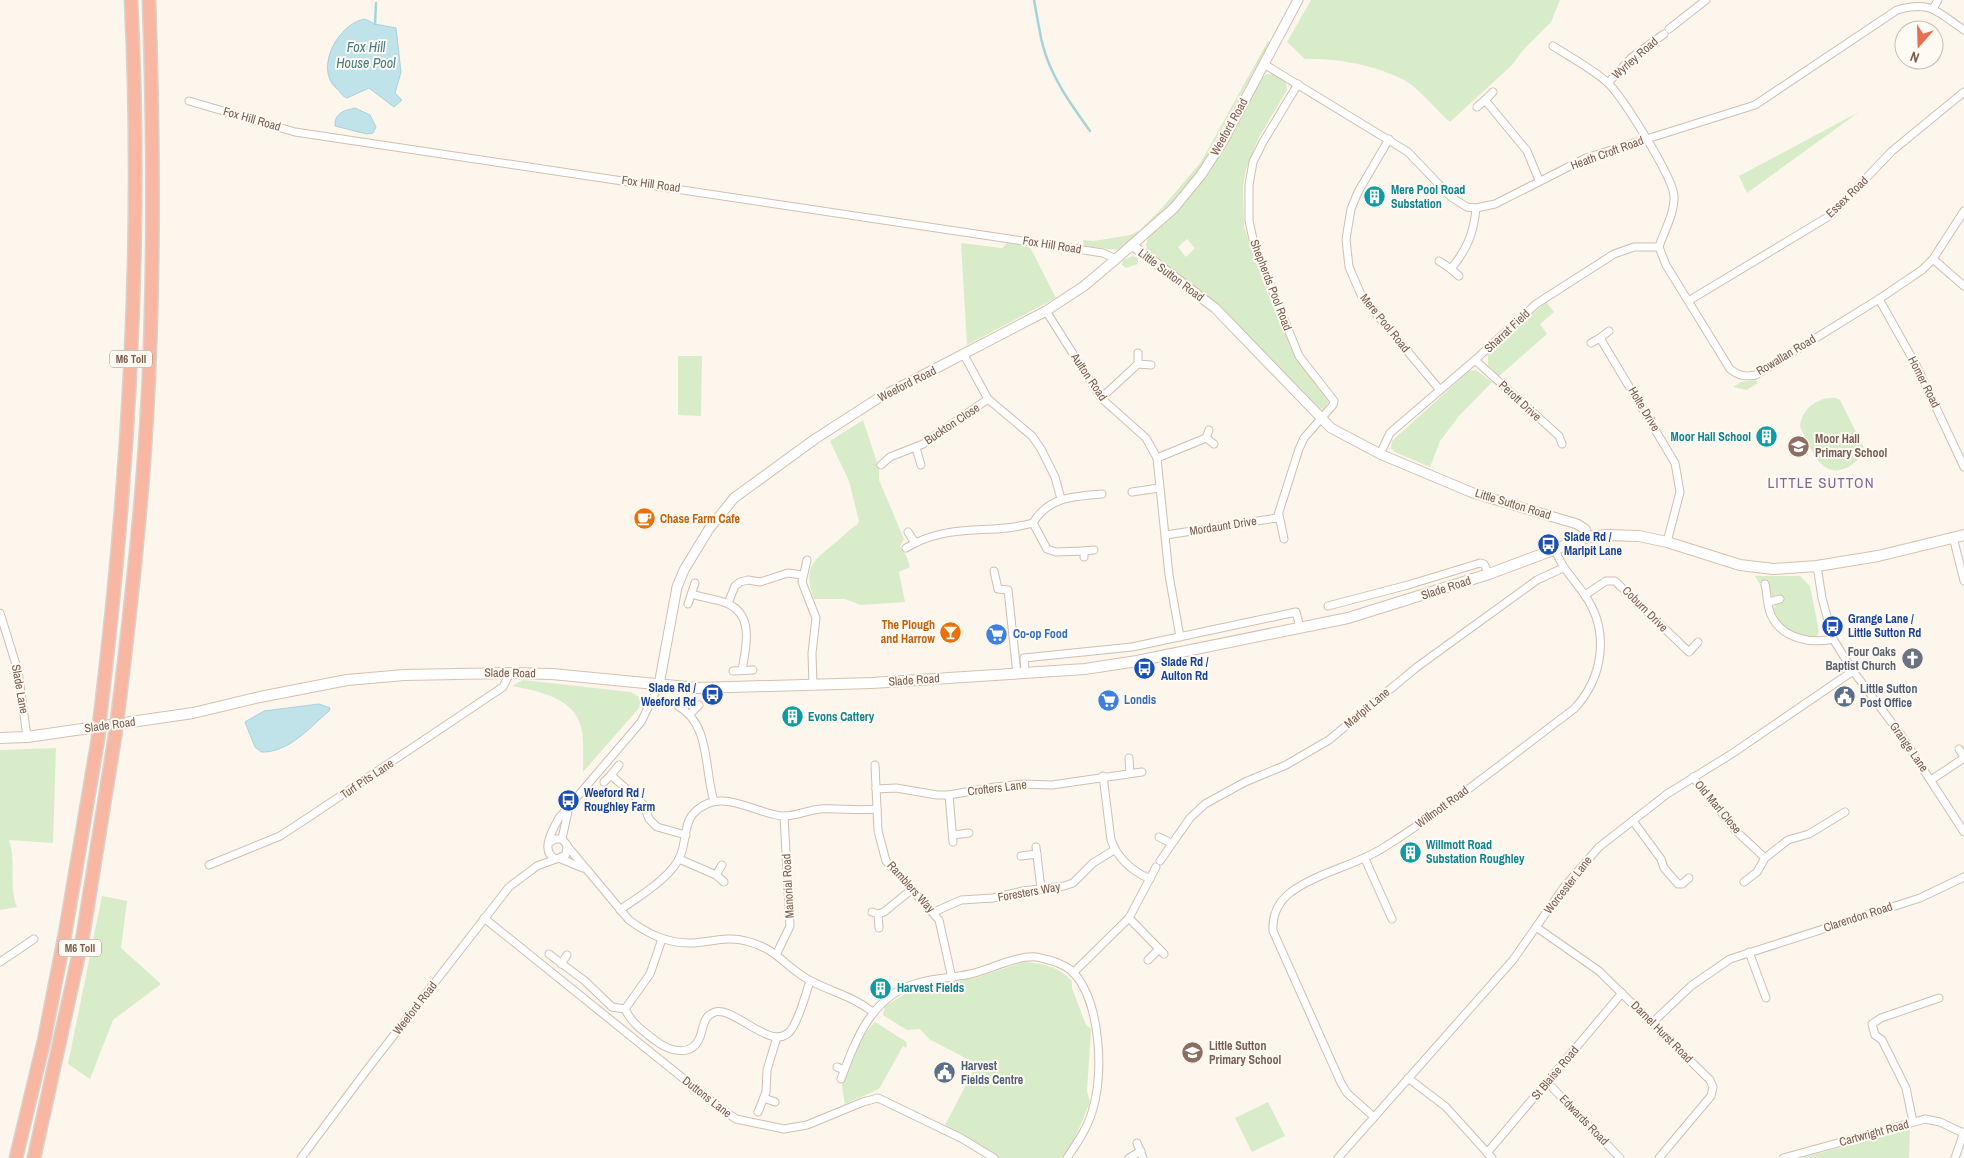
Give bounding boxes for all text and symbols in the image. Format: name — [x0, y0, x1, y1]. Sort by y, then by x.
north arrow — [1894, 20, 1944, 70]
street label: Wyrley Road — [1609, 34, 1661, 82]
water label: Fox Hill House Pool — [336, 38, 396, 72]
text: N — [1908, 47, 1922, 67]
street label: Weeford Road — [1207, 95, 1251, 159]
street label: Fox Hill Road — [221, 103, 283, 135]
street label: Heath Croft Road — [1568, 132, 1646, 174]
street label: Fox Hill Road — [621, 172, 681, 196]
street label: Essex Road — [1822, 173, 1872, 221]
place label: Mere Pool Road Substation — [1391, 182, 1465, 212]
building icon: Mere Pool Road Substation — [1363, 185, 1387, 209]
street label: Fox Hill Road — [1022, 232, 1082, 258]
street label: Shepherds Pool Road — [1246, 237, 1296, 333]
street label: Little Sutton Road — [1135, 245, 1207, 305]
street label: Mere Pool Road — [1356, 290, 1414, 356]
street label: Sharrat Field — [1481, 306, 1533, 356]
street label: Rowallan Road — [1753, 331, 1819, 379]
street label: Aulton Road — [1067, 349, 1111, 404]
road number: M6 Toll — [110, 350, 152, 368]
street label: Homer Road — [1904, 354, 1944, 410]
street label: Weeford Road — [875, 363, 939, 405]
street label: Perott Drive — [1495, 377, 1545, 425]
street label: Holte Drive — [1624, 384, 1664, 434]
street label: Buckton Close — [921, 400, 983, 448]
building icon: Moor Hall School — [1755, 425, 1779, 449]
place label: Moor Hall School — [1671, 429, 1751, 445]
place label: Moor Hall Primary School — [1815, 431, 1887, 461]
school or university icon: Moor Hall Primary School — [1787, 434, 1811, 458]
district label: LITTLE SUTTON — [1767, 472, 1875, 493]
street label: Little Sutton Road — [1473, 485, 1553, 523]
cafe icon: Chase Farm Cafe — [632, 507, 656, 531]
place label: Chase Farm Cafe — [660, 511, 740, 527]
street label: Mordaunt Drive — [1188, 513, 1258, 539]
place label: Slade Rd / Marlpit Lane — [1564, 529, 1622, 559]
bus stop icon: Slade Rd / Marlpit Lane — [1536, 532, 1560, 556]
street label: Slade Road — [1419, 572, 1473, 604]
street label: Coburn Drive — [1619, 583, 1671, 635]
place label: Grange Lane / Little Sutton Rd — [1848, 611, 1921, 641]
bus stop icon: Grange Lane / Little Sutton Rd — [1820, 614, 1844, 638]
place label: The Plough and Harrow — [881, 617, 935, 647]
bar icon: The Plough and Harrow — [939, 620, 963, 644]
supermarket icon: Co-op Food — [985, 622, 1009, 646]
place label: Co-op Food — [1013, 626, 1068, 642]
place label: Four Oaks Baptist Church — [1825, 644, 1897, 674]
church icon: Four Oaks Baptist Church — [1900, 647, 1924, 671]
place label: Slade Rd / Aulton Rd — [1161, 654, 1209, 684]
bus stop icon: Slade Rd / Aulton Rd — [1133, 657, 1157, 681]
street label: Slade Lane — [8, 663, 32, 715]
street label: Slade Road — [484, 665, 536, 681]
street label: Slade Road — [888, 670, 940, 690]
place label: Slade Rd / Weeford Rd — [641, 680, 696, 710]
place label: Little Sutton Post Office — [1860, 681, 1917, 711]
bus stop icon: Slade Rd / Weeford Rd — [700, 683, 724, 707]
street label: Marlpit Lane — [1341, 684, 1393, 732]
public building icon: Little Sutton Post Office — [1832, 684, 1856, 708]
supermarket icon: Londis — [1096, 688, 1120, 712]
place label: Londis — [1124, 692, 1157, 708]
building icon: Evons Cattery — [780, 705, 804, 729]
place label: Evons Cattery — [808, 709, 875, 725]
street label: Slade Road — [83, 713, 137, 737]
street label: Grange Lane — [1886, 719, 1932, 775]
street label: Turf Pits Lane — [337, 755, 397, 803]
street label: Crofters Lane — [966, 776, 1028, 800]
street label: Old Marl Close — [1691, 777, 1745, 837]
street label: Willmott Road — [1412, 782, 1472, 832]
place label: Weeford Rd / Roughley Farm — [584, 785, 655, 815]
bus stop icon: Weeford Rd / Roughley Farm — [556, 788, 580, 812]
place label: Willmott Road Substation Roughley — [1426, 837, 1525, 867]
building icon: Willmott Road Substation Roughley — [1398, 840, 1422, 864]
street label: Manorial Road — [778, 853, 798, 919]
street label: Worcester Lane — [1540, 853, 1596, 917]
street label: Ramblers Way — [884, 858, 938, 916]
street label: Foresters Way — [997, 879, 1062, 905]
street label: Clarendon Road — [1821, 898, 1895, 936]
road number: M6 Toll — [59, 940, 101, 956]
building icon: Harvest Fields — [869, 976, 893, 1000]
street label: Weeford Road — [389, 978, 441, 1038]
place label: Harvest Fields — [897, 980, 965, 996]
street label: Darnel Hurst Road — [1628, 998, 1696, 1066]
place label: Little Sutton Primary School — [1209, 1038, 1281, 1068]
school or university icon: Little Sutton Primary School — [1181, 1041, 1205, 1065]
street label: St Blaise Road — [1528, 1043, 1582, 1103]
place label: Harvest Fields Centre — [961, 1058, 1024, 1088]
public building icon: Harvest Fields Centre — [933, 1061, 957, 1085]
street label: Duttons Lane — [679, 1073, 735, 1121]
street label: Edwards Road — [1556, 1091, 1612, 1149]
street label: Cartwright Road — [1837, 1116, 1911, 1150]

